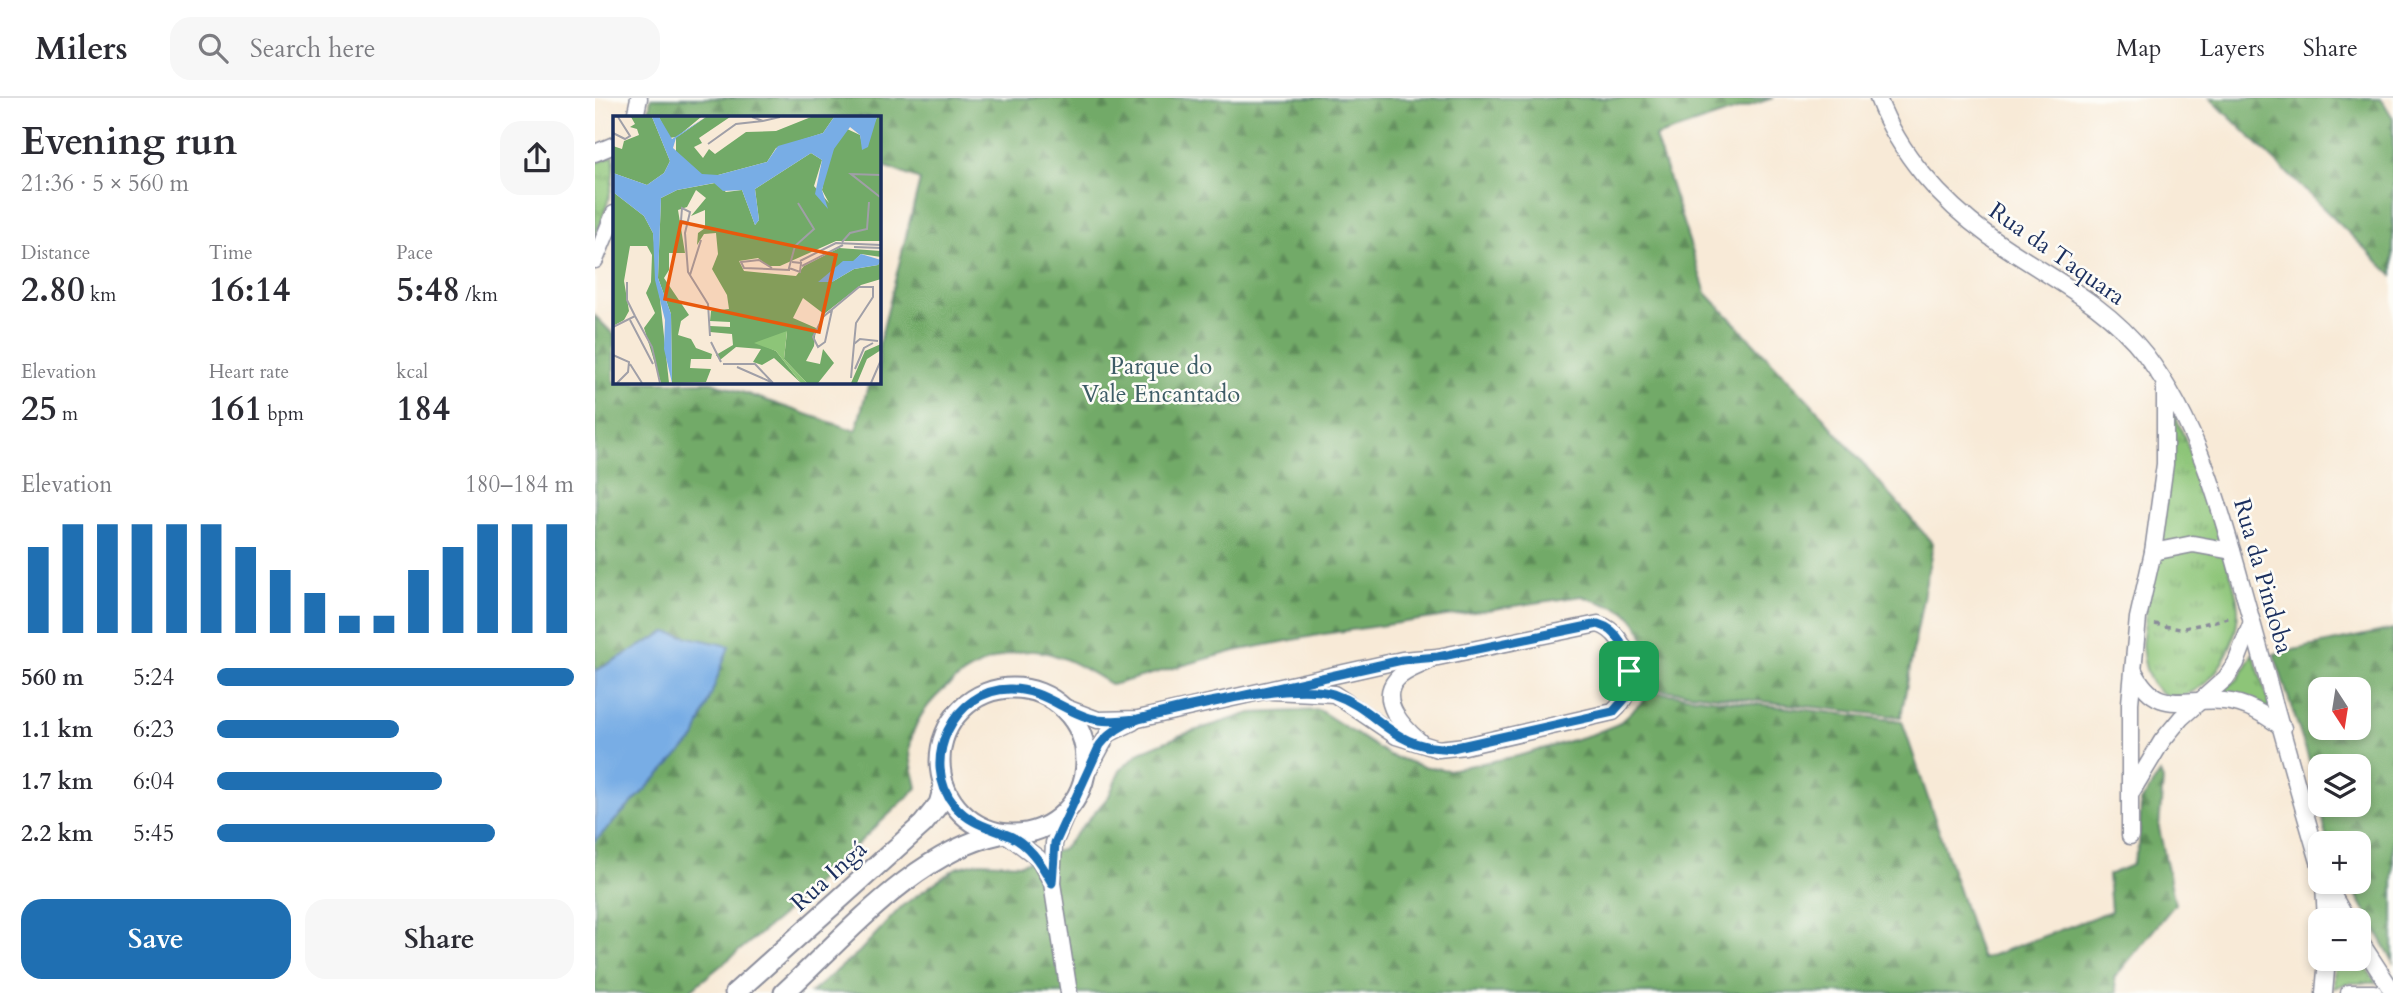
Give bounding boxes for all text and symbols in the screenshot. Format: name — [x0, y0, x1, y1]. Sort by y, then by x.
search box — [170, 17, 660, 80]
text: Milers — [35, 26, 128, 71]
icon: search — [194, 29, 232, 67]
text: Search here — [250, 31, 376, 66]
text: Map — [2116, 32, 2162, 65]
text: Layers — [2200, 32, 2265, 65]
text: Share — [2303, 32, 2358, 65]
text: Evening run — [21, 116, 237, 168]
inset map — [613, 116, 880, 383]
button: share — [500, 121, 574, 195]
text: 21:36 · 5 × 560 m — [21, 168, 189, 199]
street label: Rua da Taquara — [1982, 195, 2132, 314]
text: Distance — [21, 240, 90, 266]
text: Time — [209, 240, 253, 266]
text: Pace — [396, 240, 433, 266]
text: 2.80 — [21, 266, 85, 314]
text: 16:14 — [209, 266, 291, 314]
text: 5:48 — [396, 266, 460, 314]
text: km — [85, 282, 116, 308]
text: /km — [460, 282, 498, 308]
park label: Parque do Vale Encantado — [1082, 350, 1240, 411]
text: Elevation — [21, 359, 96, 385]
text: Heart rate — [209, 359, 289, 385]
text: kcal — [396, 359, 428, 385]
text: 25 — [21, 385, 57, 433]
text: 161 — [209, 385, 262, 433]
text: 184 — [396, 385, 450, 433]
text: m — [57, 401, 78, 427]
text: bpm — [262, 401, 304, 427]
text: Elevation — [21, 469, 112, 500]
text: 180–184 m — [465, 469, 574, 500]
street label: Rua da Pindoba — [2225, 495, 2301, 658]
pin — [1599, 641, 1659, 701]
icon: arrive — [1610, 652, 1648, 690]
text: 560 m — [21, 662, 84, 693]
text: 5:24 — [133, 662, 174, 693]
north arrow — [2308, 677, 2371, 740]
map controls — [2308, 677, 2371, 971]
text: 1.1 km — [21, 714, 93, 745]
text: 6:23 — [133, 714, 174, 745]
button: layers — [2308, 754, 2371, 817]
text: 1.7 km — [21, 766, 93, 797]
text: 6:04 — [133, 766, 174, 797]
text: 2.2 km — [21, 818, 93, 849]
text: 5:45 — [133, 818, 174, 849]
button: + — [2308, 831, 2371, 894]
street label: Rua Ingá — [784, 832, 875, 919]
button: Save — [21, 899, 291, 979]
button: Share — [305, 899, 574, 979]
button: − — [2308, 908, 2371, 971]

